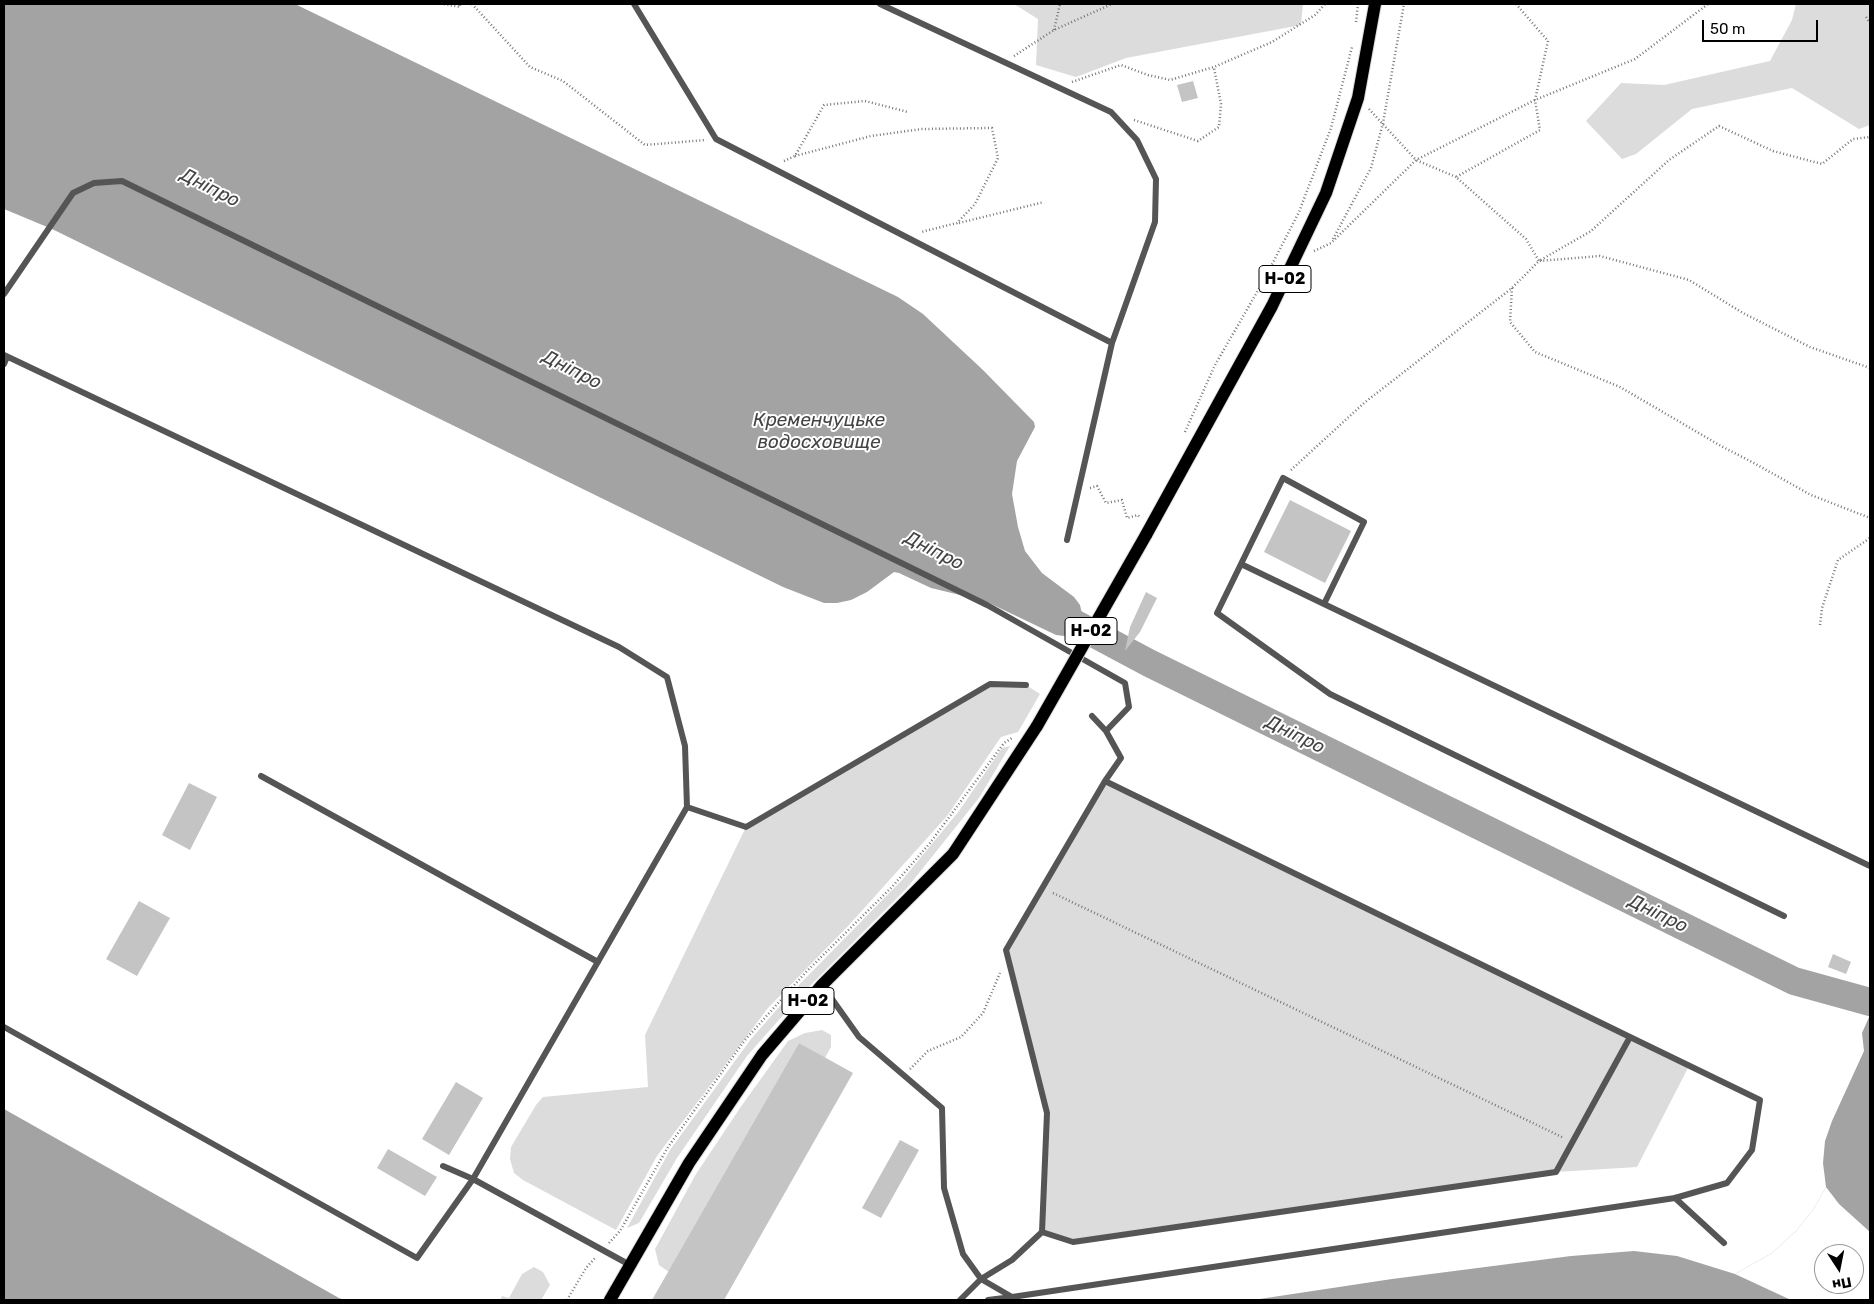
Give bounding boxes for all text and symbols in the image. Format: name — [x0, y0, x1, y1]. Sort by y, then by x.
scale bar — [1704, 10, 1820, 42]
text: 50 m — [1710, 20, 1745, 38]
water label: Дніпро — [177, 164, 243, 212]
road number: Н-02 — [1259, 266, 1311, 292]
water label: Дніпро — [539, 346, 605, 394]
water label: Кременчуцьке водосховище — [753, 410, 885, 454]
water label: Дніпро — [901, 527, 967, 575]
road number: Н-02 — [1065, 618, 1117, 644]
water label: Дніпро — [1262, 711, 1328, 759]
water label: Дніпро — [1625, 890, 1691, 938]
road number: Н-02 — [782, 988, 834, 1014]
north arrow — [1814, 1244, 1864, 1294]
text: Пн — [1831, 1273, 1853, 1293]

